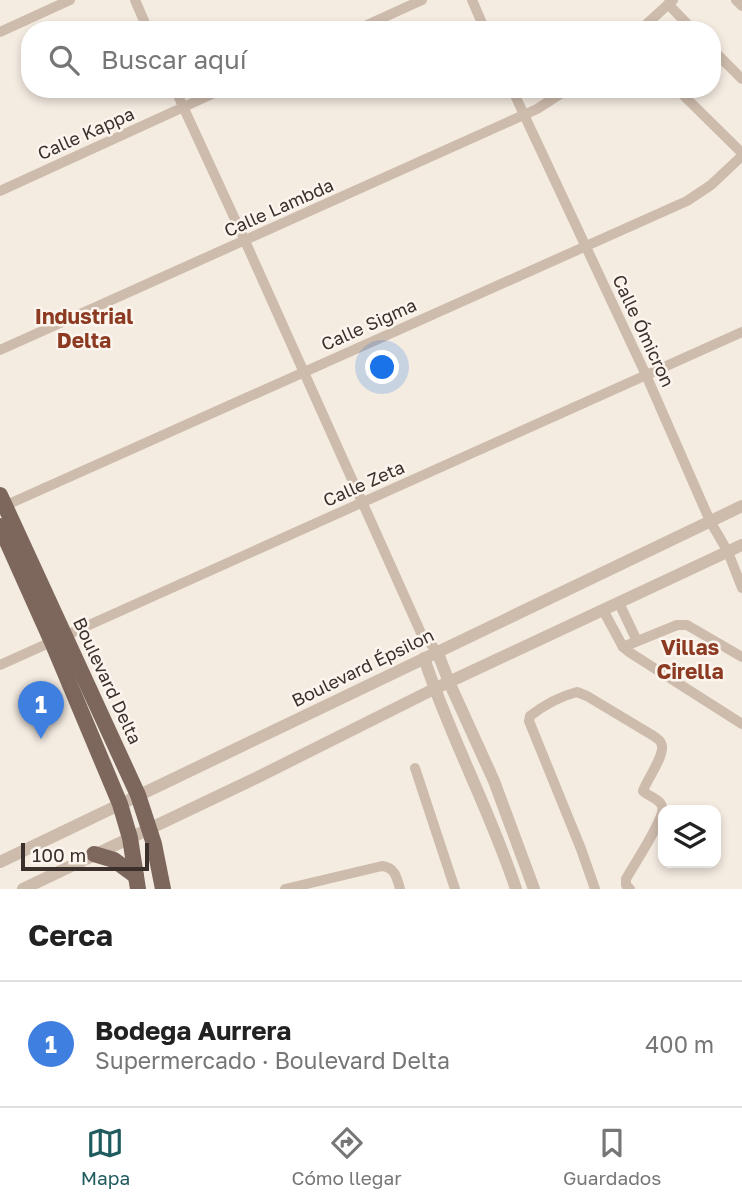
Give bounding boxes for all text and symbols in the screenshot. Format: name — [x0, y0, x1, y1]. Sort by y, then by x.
search box — [21, 21, 721, 98]
icon: search — [45, 41, 83, 79]
text: Buscar aquí — [101, 44, 247, 75]
street label: Calle Kappa — [34, 102, 137, 164]
street label: Calle Lambda — [220, 173, 337, 241]
street label: Calle Ómicron — [608, 271, 680, 390]
street label: Calle Sigma — [317, 293, 420, 355]
district label: Industrial Delta — [35, 303, 133, 353]
your location — [365, 350, 399, 384]
street label: Calle Zeta — [319, 455, 408, 511]
street label: Boulevard Delta — [69, 614, 147, 747]
street label: Boulevard Épsilon — [288, 623, 437, 711]
district label: Villas Cirella — [656, 634, 724, 684]
pin: 1 — [18, 681, 64, 739]
map controls — [658, 805, 721, 868]
button: layers — [658, 805, 721, 868]
scale bar — [21, 840, 149, 872]
text: 100 m — [32, 843, 86, 866]
text: Cerca — [28, 917, 113, 953]
text: Bodega Aurrera — [95, 1015, 291, 1046]
text: 1 — [45, 1030, 57, 1058]
text: 400 m — [645, 1030, 714, 1058]
text: Supermercado · Boulevard Delta — [95, 1046, 450, 1074]
tab: Mapa — [81, 1124, 130, 1189]
tab: Cómo llegar — [291, 1124, 402, 1189]
tab: Guardados — [563, 1124, 661, 1189]

